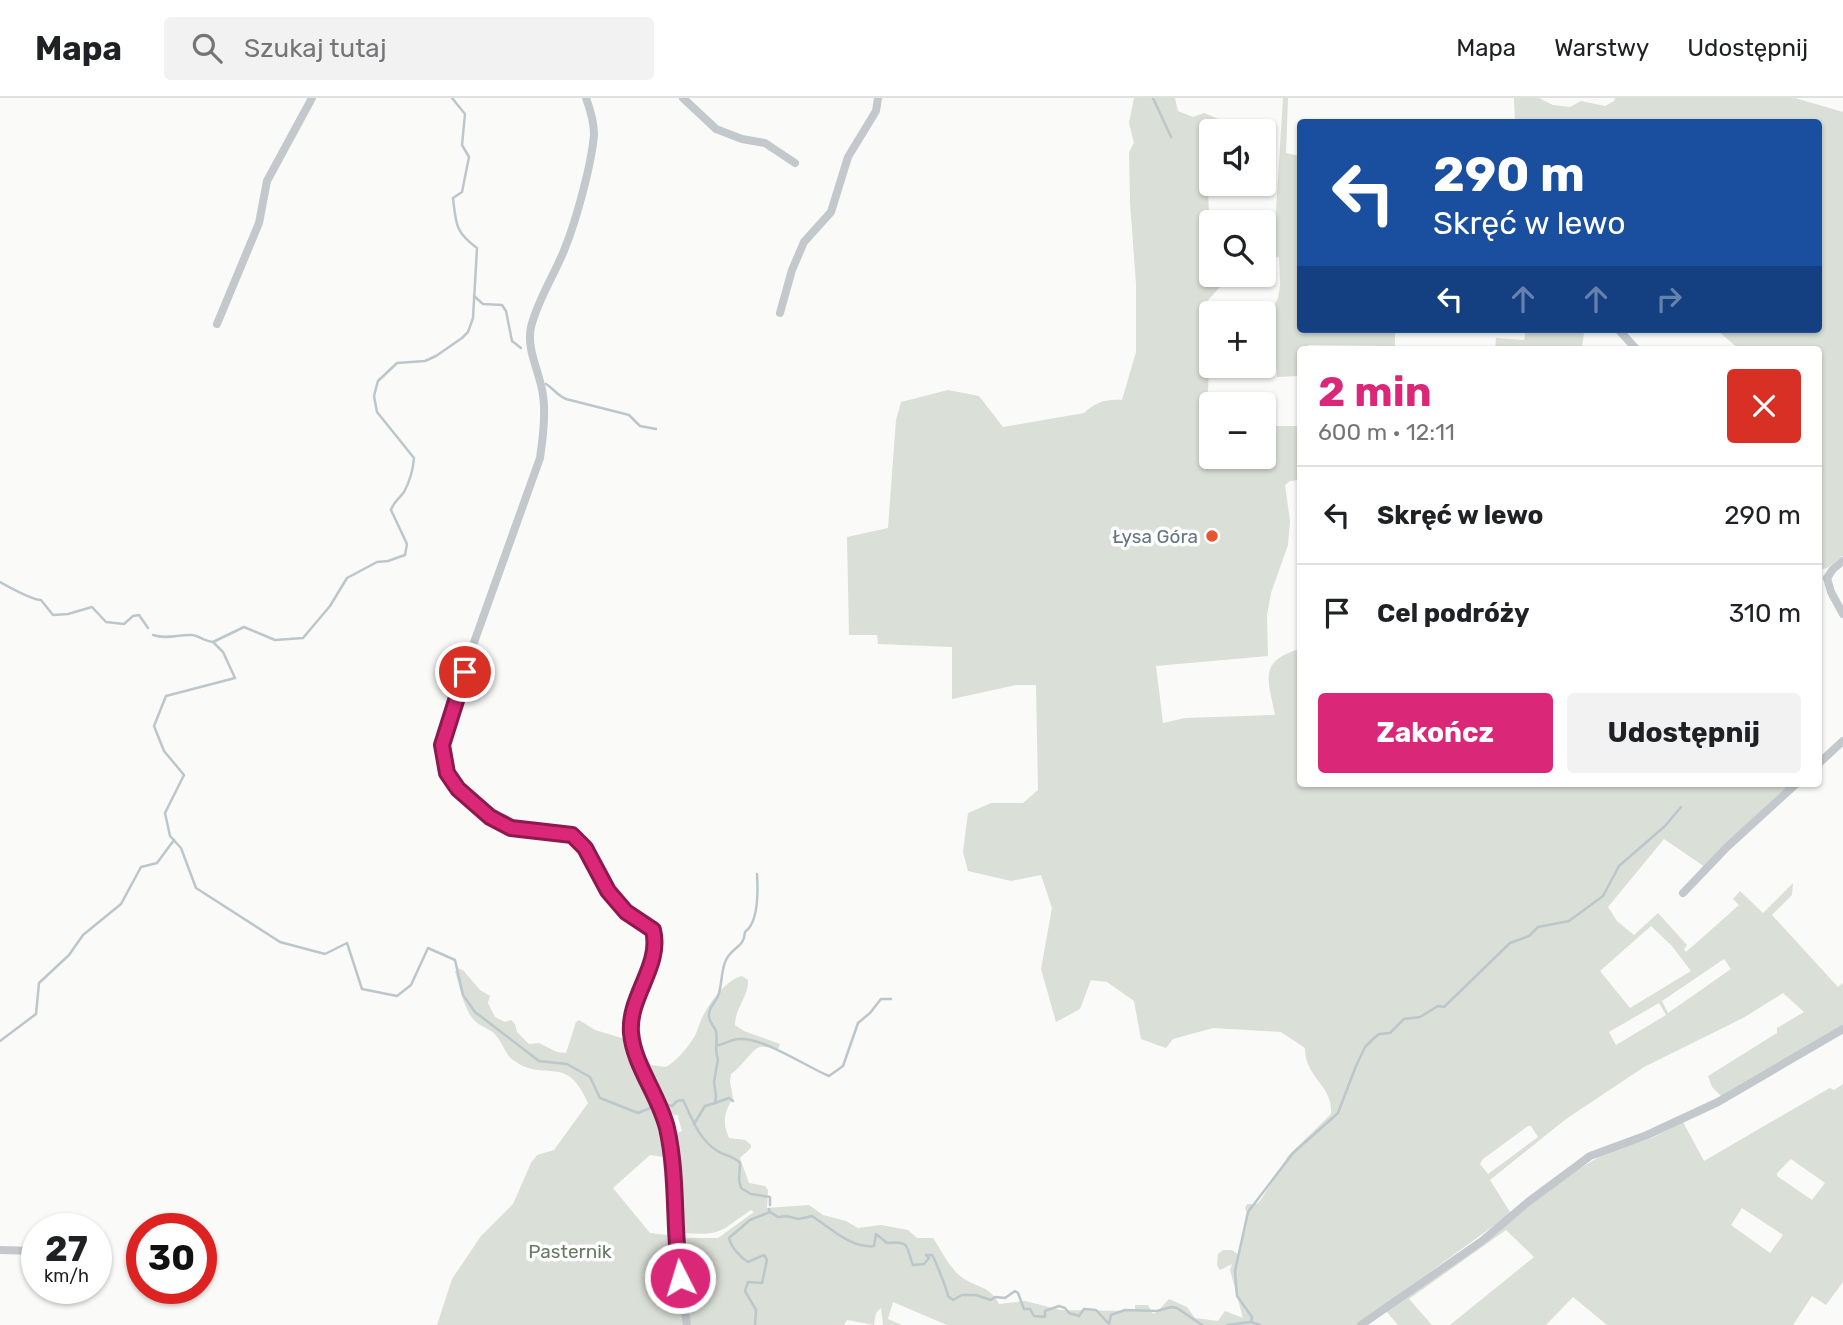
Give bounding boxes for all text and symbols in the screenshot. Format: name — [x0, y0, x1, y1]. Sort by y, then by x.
search box — [164, 17, 654, 80]
text: Mapa — [35, 29, 122, 68]
icon: search — [188, 29, 226, 67]
text: Szukaj tutaj — [244, 33, 387, 64]
text: Mapa — [1456, 34, 1516, 62]
text: Warstwy — [1554, 34, 1649, 62]
text: Udostępnij — [1687, 34, 1808, 62]
map controls — [1199, 119, 1276, 469]
button: sound — [1199, 119, 1276, 196]
text: 290 m — [1433, 145, 1585, 203]
icon: left — [1318, 147, 1409, 238]
text: Skręć w lewo — [1433, 204, 1626, 242]
button: search — [1199, 210, 1276, 287]
icon: left — [1431, 280, 1469, 318]
icon: ahead — [1504, 280, 1542, 318]
icon: ahead — [1577, 280, 1615, 318]
icon: right — [1650, 280, 1688, 318]
button: + — [1199, 301, 1276, 378]
text: 2 min — [1318, 367, 1432, 417]
button: close — [1727, 369, 1801, 443]
button: − — [1199, 392, 1276, 469]
text: 600 m · 12:11 — [1318, 418, 1455, 446]
icon: left — [1318, 496, 1356, 534]
text: Skręć w lewo — [1377, 500, 1543, 531]
text: 290 m — [1724, 500, 1801, 531]
place label: Łysa Góra — [1113, 525, 1198, 548]
marker: Łysa Góra — [1204, 528, 1220, 544]
icon: arrive — [1318, 594, 1356, 632]
text: Cel podróży — [1377, 598, 1530, 629]
text: 310 m — [1729, 598, 1801, 629]
pin — [435, 642, 495, 702]
icon: arrive — [446, 653, 484, 691]
button: Zakończ — [1318, 693, 1553, 773]
button: Udostępnij — [1567, 693, 1801, 773]
speed limit sign: 30 — [126, 1213, 217, 1304]
text: 27 — [45, 1228, 88, 1270]
park label: Pasternik — [528, 1240, 612, 1263]
position arrow — [643, 1241, 717, 1315]
text: km/h — [44, 1265, 89, 1287]

